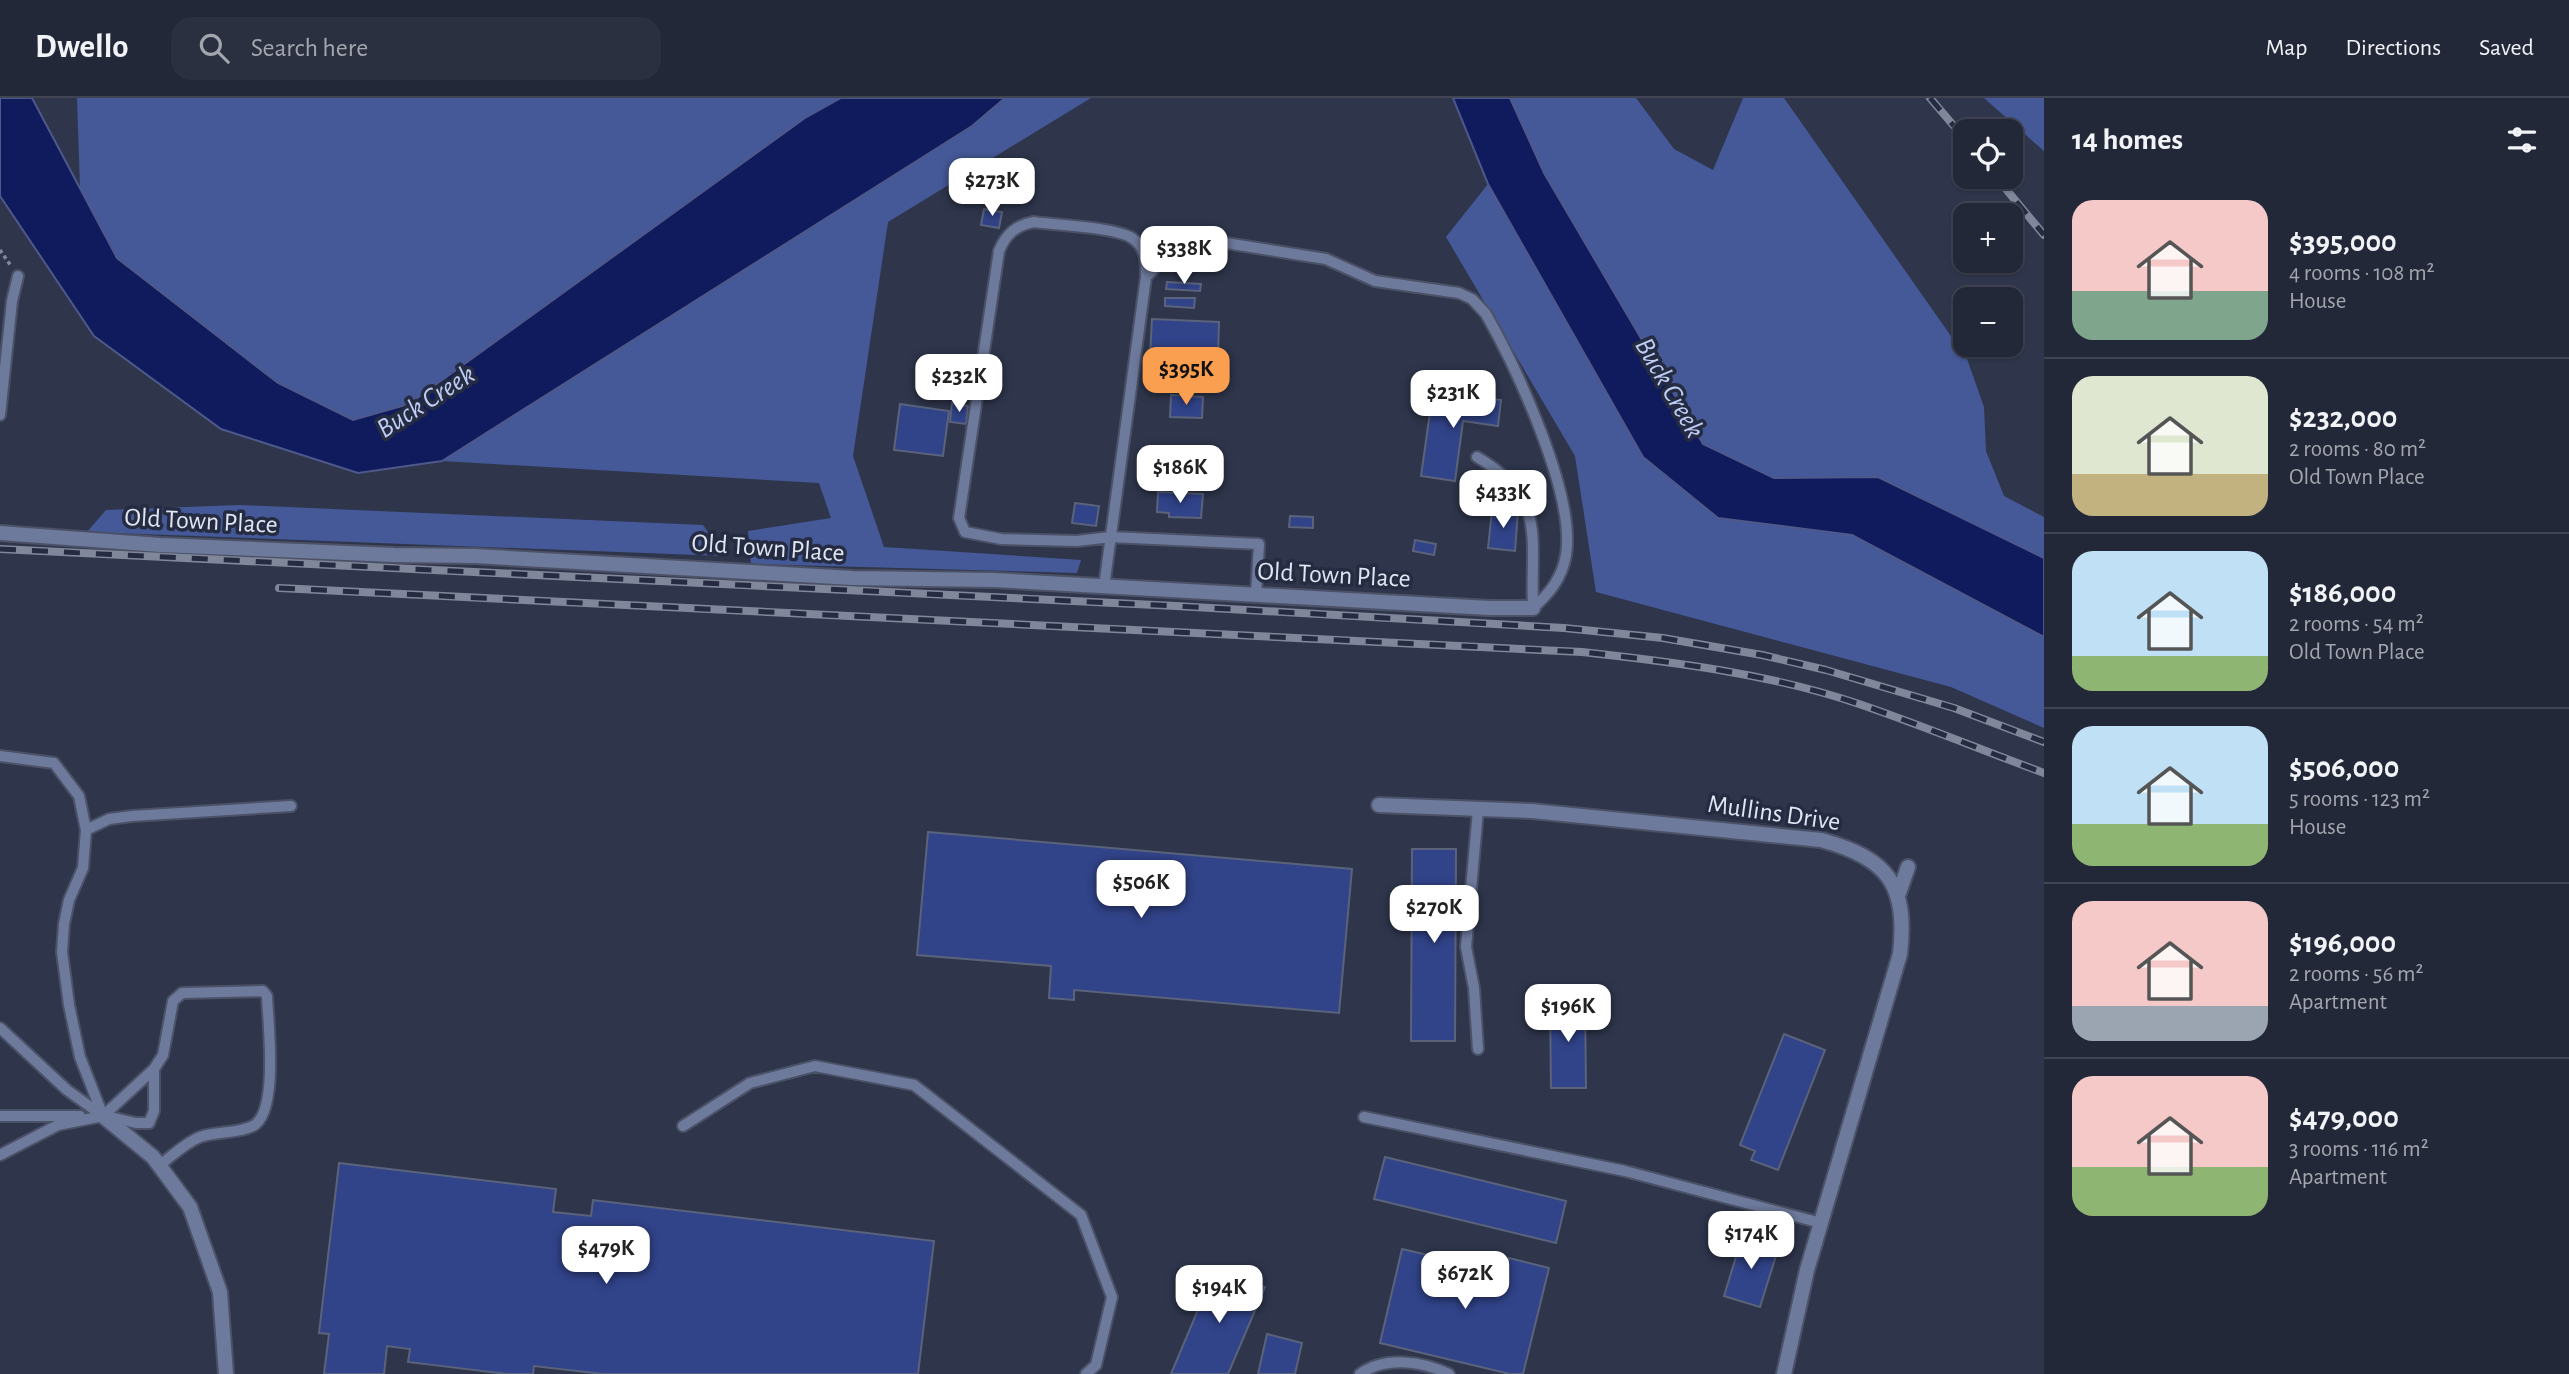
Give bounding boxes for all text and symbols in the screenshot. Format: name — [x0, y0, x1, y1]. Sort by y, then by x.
search box — [171, 17, 661, 80]
icon: search — [195, 29, 233, 67]
text: Dwello — [35, 31, 129, 64]
text: Search here — [251, 35, 368, 61]
text: Map — [2265, 36, 2307, 60]
text: Directions — [2345, 36, 2441, 60]
text: Saved — [2479, 36, 2534, 60]
map controls — [1953, 119, 2023, 357]
button: locate — [1953, 119, 2023, 189]
icon: filters — [2503, 121, 2541, 159]
text: 14 homes — [2072, 125, 2183, 155]
pin: $273K — [943, 158, 1041, 218]
text: $273K — [965, 169, 1019, 192]
button: + — [1953, 203, 2023, 273]
pin: $338K — [1135, 226, 1233, 286]
text: $395,000 — [2289, 227, 2397, 257]
icon: home — [2128, 228, 2212, 312]
text: $338K — [1157, 237, 1211, 260]
text: 4 rooms · 108 m² — [2289, 262, 2435, 285]
button: − — [1953, 287, 2023, 357]
text: House — [2289, 290, 2346, 313]
water label: Buck Creek — [1629, 333, 1709, 443]
pin: $395K — [1137, 348, 1235, 407]
pin: $232K — [910, 354, 1008, 414]
text: $395K — [1159, 358, 1213, 381]
water label: Buck Creek — [372, 360, 480, 444]
text: $232K — [931, 365, 987, 388]
pin: $231K — [1404, 370, 1502, 430]
text: $231K — [1427, 381, 1479, 404]
text: $232,000 — [2289, 403, 2397, 433]
icon: home — [2128, 404, 2212, 488]
text: 2 rooms · 80 m² — [2289, 438, 2426, 461]
pin: $186K — [1131, 446, 1229, 505]
text: $186K — [1153, 456, 1207, 479]
text: Old Town Place — [2289, 466, 2425, 489]
pin: $433K — [1454, 470, 1552, 530]
text: $433K — [1475, 481, 1531, 504]
street label: Old Town Place — [124, 504, 278, 538]
street label: Old Town Place — [691, 530, 845, 566]
street label: Old Town Place — [1257, 558, 1411, 592]
text: $186,000 — [2289, 578, 2396, 608]
icon: home — [2128, 579, 2212, 663]
text: 2 rooms · 54 m² — [2289, 613, 2424, 636]
text: Old Town Place — [2289, 641, 2425, 664]
text: $506,000 — [2289, 753, 2399, 783]
icon: home — [2128, 754, 2212, 838]
text: 5 rooms · 123 m² — [2289, 788, 2430, 811]
street label: Mullins Drive — [1706, 791, 1842, 835]
text: House — [2289, 816, 2346, 839]
pin: $506K — [1092, 860, 1190, 920]
text: $506K — [1113, 871, 1169, 894]
pin: $270K — [1385, 886, 1483, 945]
text: $270K — [1406, 896, 1462, 919]
text: $196,000 — [2289, 928, 2396, 958]
icon: home — [2128, 929, 2212, 1013]
text: 2 rooms · 56 m² — [2289, 963, 2423, 986]
pin: $196K — [1519, 984, 1617, 1044]
text: Apartment — [2289, 991, 2387, 1014]
text: $196K — [1541, 995, 1595, 1018]
text: $479,000 — [2289, 1103, 2399, 1133]
icon: home — [2128, 1104, 2212, 1188]
text: 3 rooms · 116 m² — [2289, 1138, 2429, 1161]
text: Apartment — [2289, 1166, 2387, 1189]
pin: $174K — [1702, 1212, 1800, 1271]
text: $174K — [1724, 1222, 1778, 1245]
pin: $479K — [557, 1226, 655, 1286]
text: $479K — [578, 1237, 634, 1260]
pin: $672K — [1416, 1252, 1514, 1311]
text: $672K — [1437, 1262, 1493, 1285]
pin: $194K — [1170, 1266, 1268, 1325]
text: $194K — [1192, 1276, 1246, 1299]

